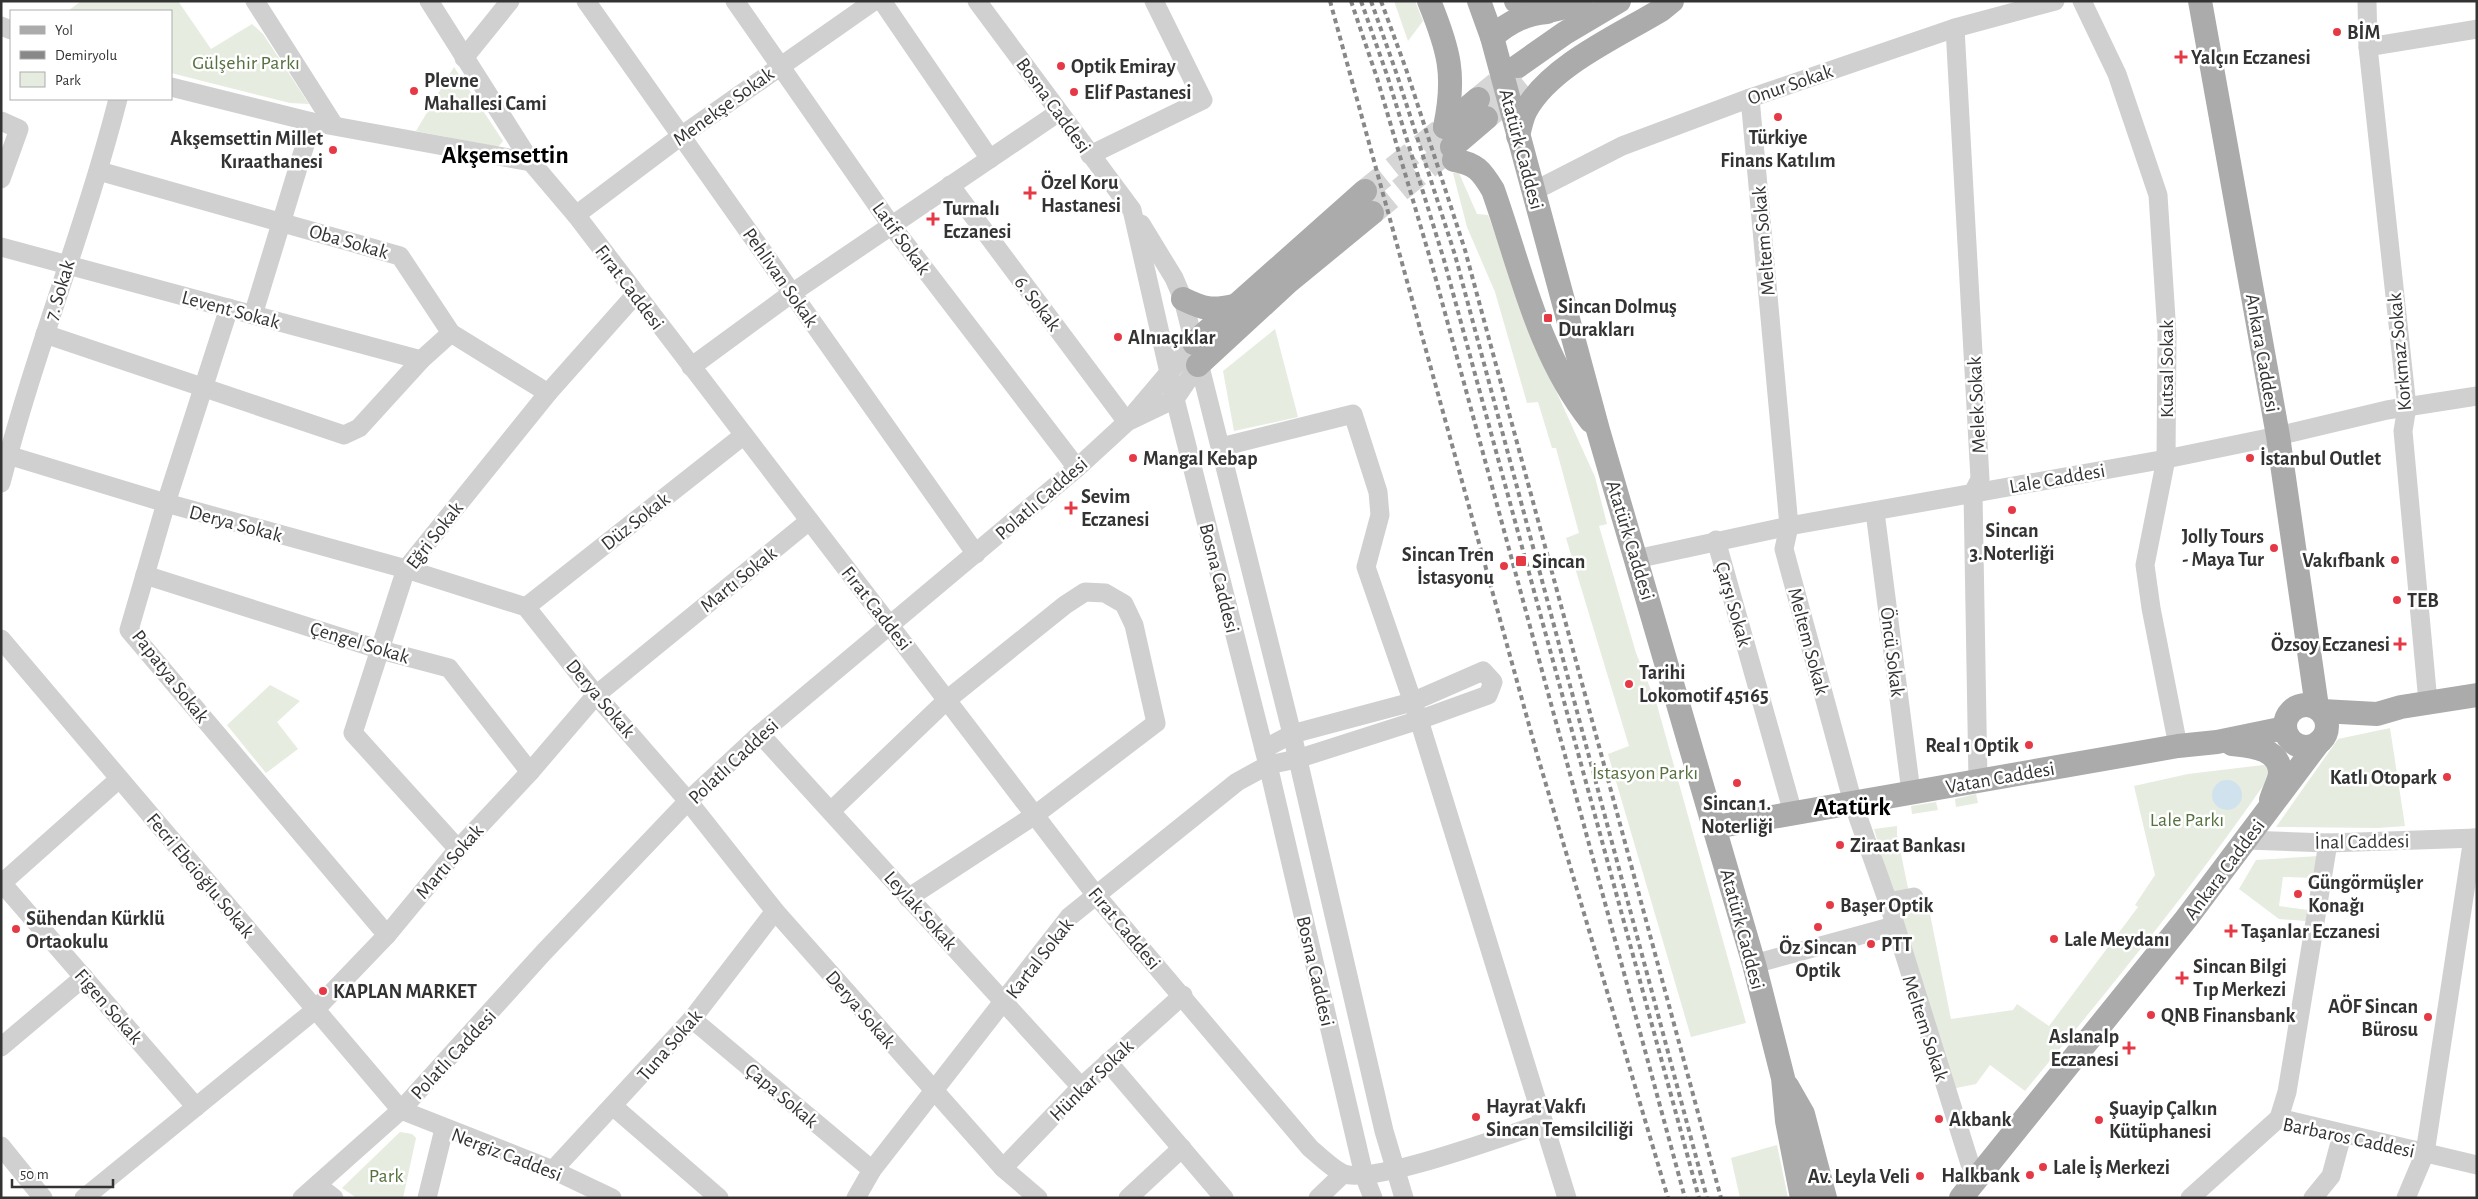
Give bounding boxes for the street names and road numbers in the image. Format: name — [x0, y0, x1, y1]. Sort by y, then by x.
street label: Bosna Caddesi — [1012, 54, 1094, 157]
street label: Onur Sokak — [1745, 61, 1836, 109]
street label: Menekşe Sokak — [670, 64, 778, 150]
street label: Atatürk Caddesi — [1495, 87, 1547, 212]
street label: Meltem Sokak — [1749, 185, 1779, 297]
street label: Latif Sokak — [868, 199, 934, 278]
street label: Oba Sokak — [307, 221, 391, 263]
street label: Pehlivan Sokak — [739, 224, 822, 331]
street label: Fırat Caddesi — [591, 241, 667, 334]
street label: 7. Sokak — [41, 258, 79, 323]
street label: 6. Sokak — [1010, 272, 1064, 335]
street label: Levent Sokak — [180, 287, 282, 333]
street label: Ankara Caddesi — [2242, 292, 2282, 414]
street label: Korkmaz Sokak — [2385, 292, 2415, 412]
street label: Kutsal Sokak — [2157, 320, 2177, 418]
street label: Melek Sokak — [1964, 356, 1990, 454]
street label: Polatlı Caddesi — [992, 454, 1092, 544]
street label: Lale Caddesi — [2008, 461, 2107, 497]
street label: Atatürk Caddesi — [1602, 478, 1658, 602]
street label: Düz Sokak — [598, 489, 674, 554]
street label: Eğri Sokak — [403, 498, 467, 573]
street label: Derya Sokak — [187, 502, 284, 546]
street label: Bosna Caddesi — [1196, 521, 1242, 635]
street label: Martı Sokak — [697, 543, 780, 616]
street label: Çarşı Sokak — [1711, 560, 1755, 649]
street label: Fırat Caddesi — [837, 563, 915, 654]
street label: Meltem Sokak — [1784, 585, 1832, 697]
street label: Öncü Sokak — [1877, 606, 1907, 698]
street label: Çengel Sokak — [308, 618, 412, 668]
street label: Papatya Sokak — [128, 626, 212, 727]
street label: Derya Sokak — [562, 656, 639, 742]
street label: Polatlı Caddesi — [685, 715, 782, 808]
street label: Vatan Caddesi — [1944, 759, 2056, 797]
street label: Fecri Ebcioğlu Sokak — [143, 810, 258, 942]
street label: Ankara Caddesi — [2181, 816, 2269, 924]
street label: Martı Sokak — [412, 821, 487, 903]
street label: İnal Caddesi — [2314, 831, 2410, 853]
street label: Leylak Sokak — [880, 867, 961, 954]
street label: Atatürk Caddesi — [1716, 867, 1768, 992]
street label: Fırat Caddesi — [1084, 884, 1164, 974]
street label: Bosna Caddesi — [1293, 914, 1337, 1028]
street label: Kartal Sokak — [1002, 915, 1077, 1003]
street label: Figen Sokak — [71, 965, 146, 1048]
street label: Derya Sokak — [821, 967, 899, 1052]
street label: Meltem Sokak — [1899, 973, 1952, 1084]
street label: Polatlı Caddesi — [407, 1006, 500, 1103]
street label: Tuna Sokak — [634, 1006, 706, 1085]
street label: Hünkar Sokak — [1046, 1036, 1137, 1125]
street label: Çapa Sokak — [741, 1060, 822, 1132]
street label: Barbaros Caddesi — [2281, 1114, 2417, 1162]
street label: Nergiz Caddesi — [449, 1125, 565, 1185]

